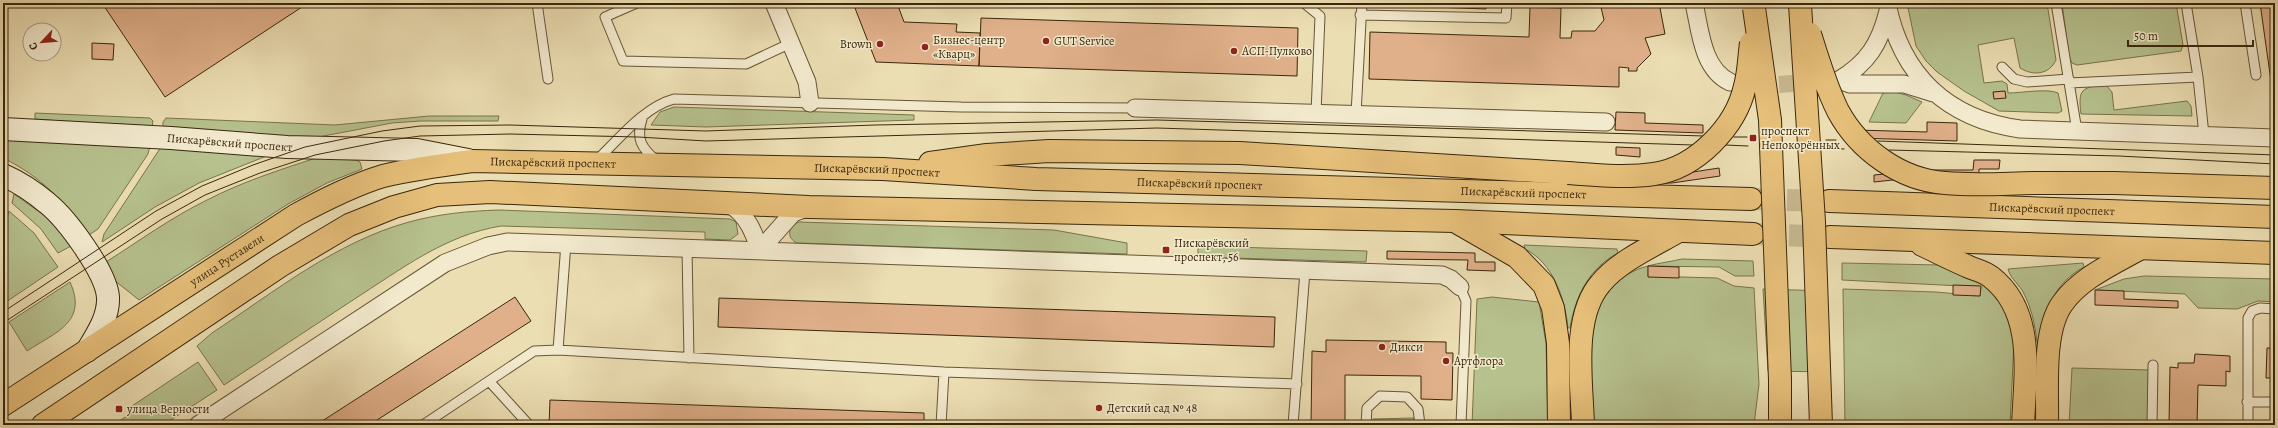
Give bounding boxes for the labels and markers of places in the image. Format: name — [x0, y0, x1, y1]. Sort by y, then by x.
place label: Бизнес-центр «Кварц» — [933, 32, 1005, 62]
place label: GUT Service — [1054, 33, 1114, 49]
place label: Brown — [840, 36, 872, 52]
marker: GUT Service — [1041, 36, 1051, 46]
marker: Brown — [875, 39, 885, 49]
marker: Бизнес-центр «Кварц» — [920, 42, 930, 52]
place label: АСП-Пулково — [1241, 43, 1312, 59]
marker: АСП-Пулково — [1229, 46, 1239, 56]
place label: проспект Непокорённых — [1761, 123, 1840, 153]
marker: проспект Непокорённых — [1748, 133, 1758, 143]
place label: Пискарёвский проспект, 56 — [1174, 235, 1249, 265]
marker: Пискарёвский проспект, 56 — [1161, 245, 1171, 255]
place label: Дикси — [1390, 339, 1423, 355]
marker: Дикси — [1377, 342, 1387, 352]
place label: Артфлора — [1453, 353, 1504, 369]
marker: Артфлора — [1441, 356, 1451, 366]
place label: Детский сад № 48 — [1107, 400, 1197, 416]
place label: улица Верности — [126, 401, 209, 417]
marker: Детский сад № 48 — [1094, 403, 1104, 413]
marker: улица Верности — [114, 404, 124, 414]

